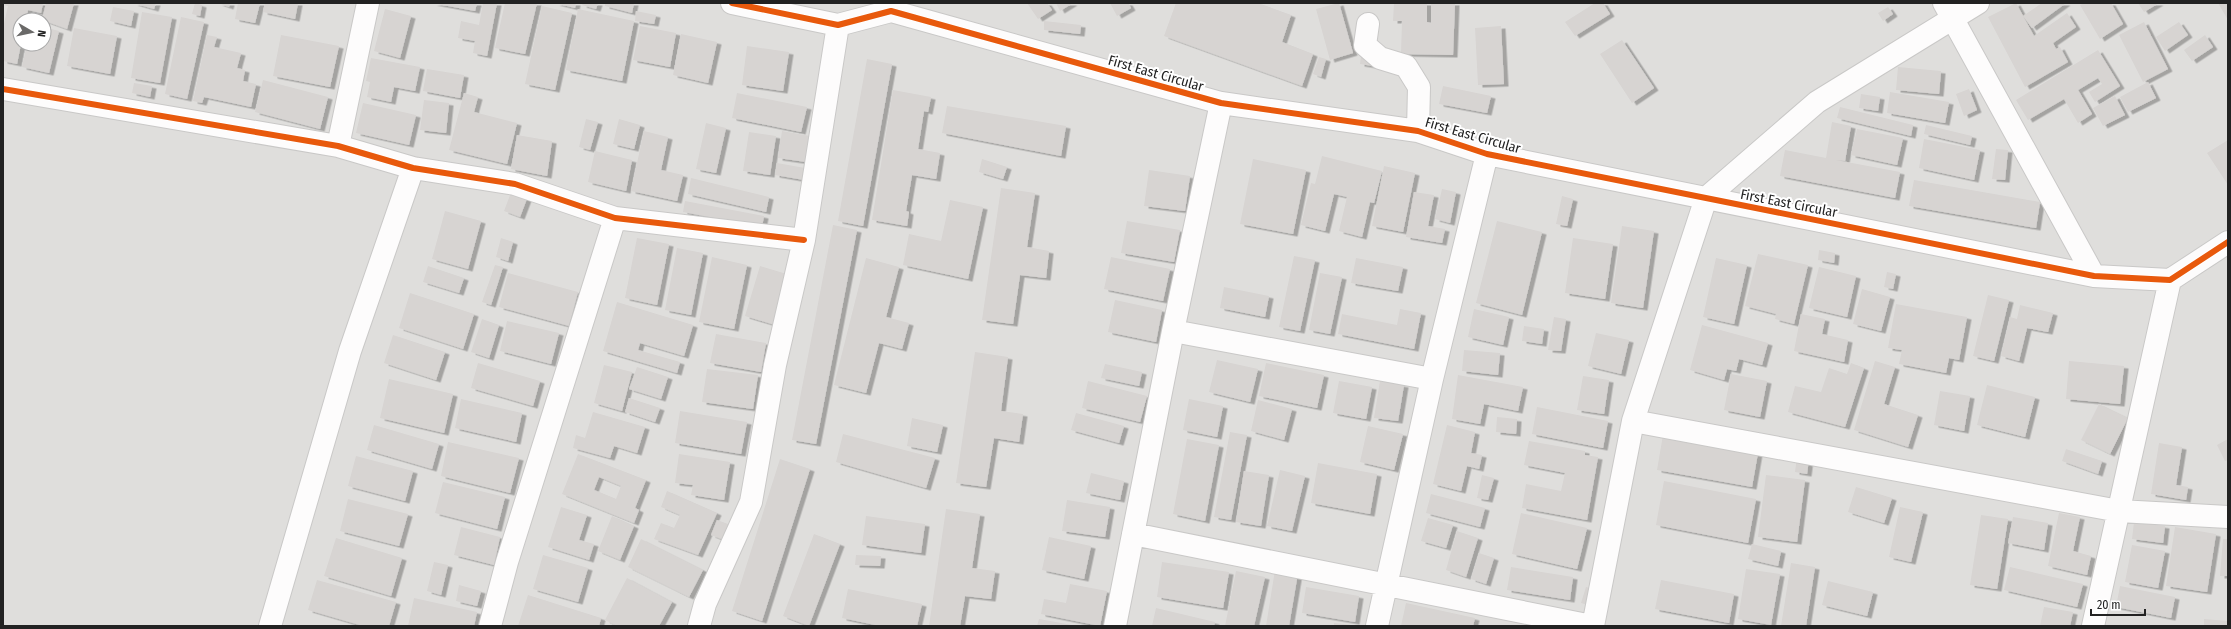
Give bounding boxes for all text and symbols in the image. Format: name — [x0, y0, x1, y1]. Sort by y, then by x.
north arrow — [12, 12, 52, 52]
text: N — [34, 29, 48, 38]
street label: First East Circular — [1106, 52, 1206, 95]
street label: First East Circular — [1423, 114, 1523, 157]
street label: First East Circular — [1739, 186, 1839, 221]
scale bar — [2091, 591, 2145, 617]
text: 20 m — [2097, 598, 2121, 612]

